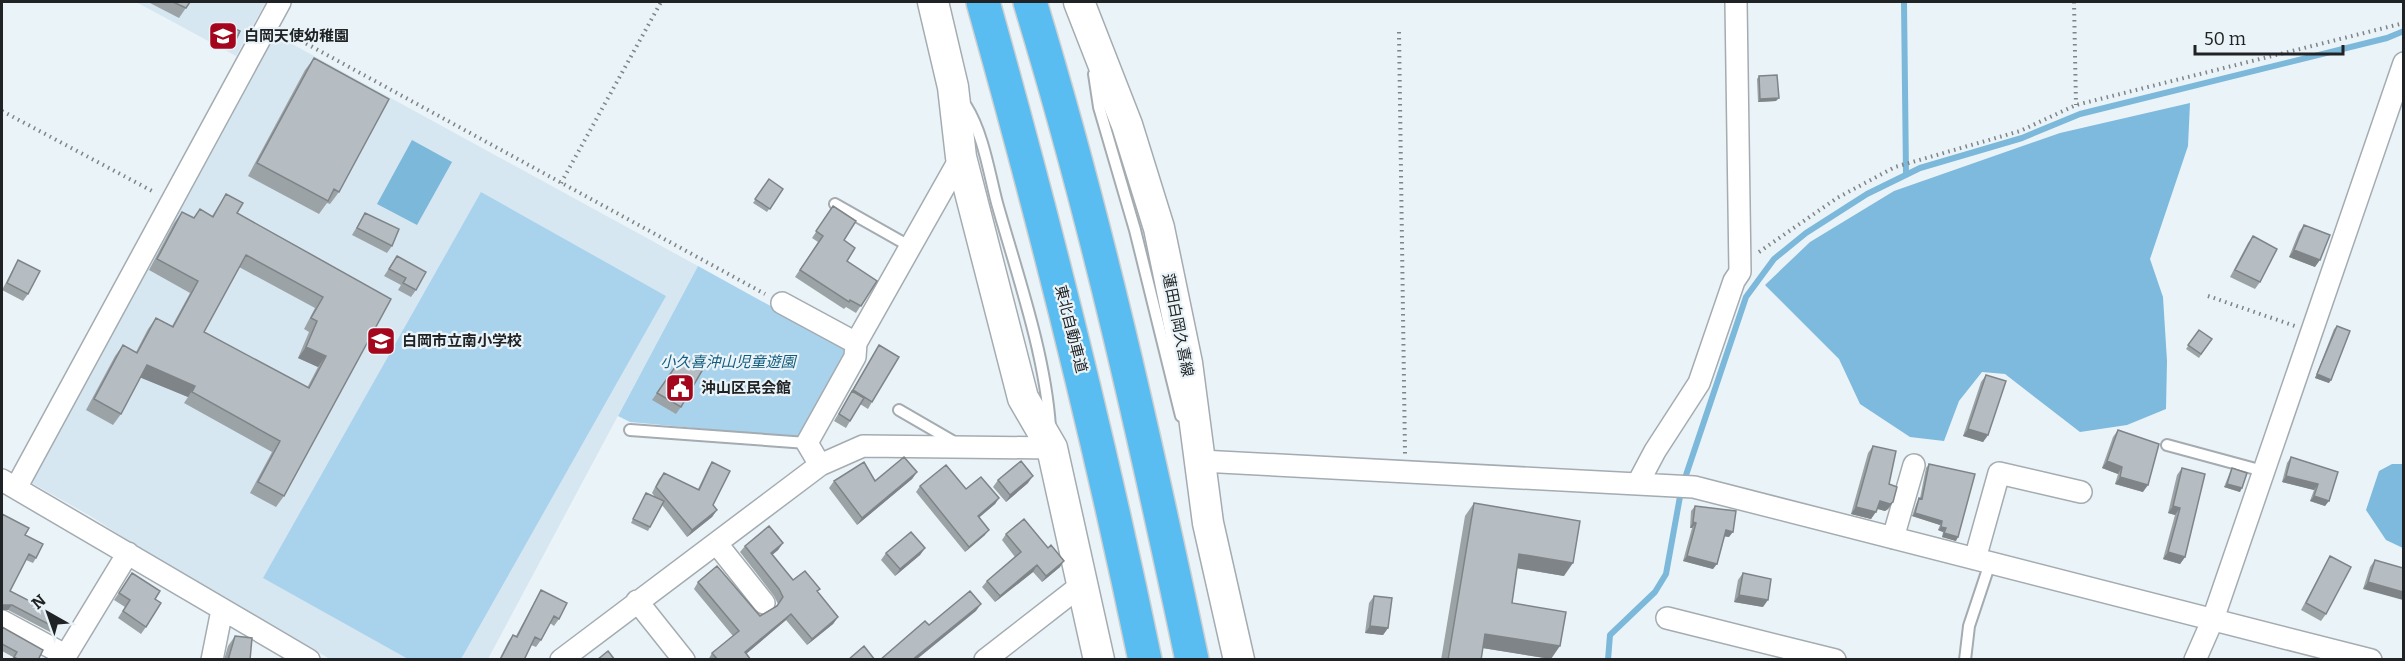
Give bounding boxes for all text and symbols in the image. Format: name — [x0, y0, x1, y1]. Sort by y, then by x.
scale bar — [2195, 18, 2344, 56]
school or university icon: 白岡天使幼稚園 — [207, 20, 239, 52]
place label: 白岡天使幼稚園 — [244, 27, 349, 45]
text: 50 m — [2204, 28, 2246, 50]
street label: 蓮田白岡久喜線 — [1159, 272, 1197, 378]
street label: 東北自動車道 — [1051, 283, 1091, 375]
school or university icon: 白岡市立南小学校 — [365, 325, 397, 357]
place label: 白岡市立南小学校 — [402, 332, 522, 350]
park label: 小久喜沖山児童遊園 — [660, 353, 797, 371]
public building icon: 沖山区民会館 — [664, 372, 696, 404]
place label: 沖山区民会館 — [701, 379, 791, 397]
north arrow — [18, 583, 78, 643]
text: N — [28, 591, 50, 613]

